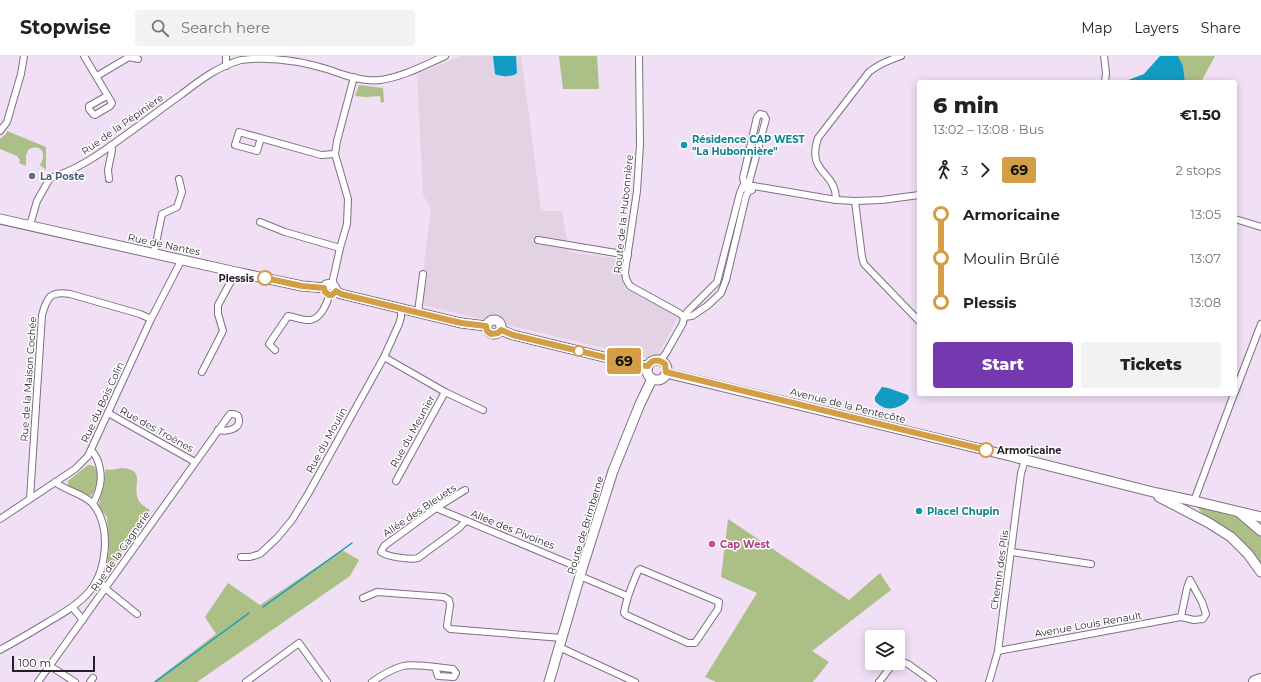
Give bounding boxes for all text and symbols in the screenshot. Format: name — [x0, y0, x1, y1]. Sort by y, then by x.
search box — [135, 10, 415, 46]
text: Stopwise — [20, 16, 111, 39]
icon: search — [149, 17, 171, 39]
text: Search here — [181, 18, 270, 37]
text: Map — [1081, 19, 1112, 37]
text: Layers — [1134, 19, 1179, 37]
text: Share — [1201, 19, 1241, 37]
street label: Rue de la Pépinière — [79, 91, 166, 158]
text: 6 min — [933, 92, 999, 119]
text: €1.50 — [1180, 105, 1221, 124]
text: 13:02 – 13:08 · Bus — [933, 121, 1044, 137]
place label: Résidence CAP WEST "La Hubonnière" — [692, 133, 806, 158]
marker: Résidence CAP WEST "La Hubonnière" — [679, 140, 689, 150]
street label: Route de la Hubonnière — [611, 154, 636, 274]
icon: walk — [933, 159, 955, 181]
icon: forward — [974, 159, 996, 181]
text: 69 — [1010, 161, 1028, 179]
text: 3 — [961, 162, 968, 178]
text: 2 stops — [1176, 162, 1221, 178]
place label: La Poste — [40, 170, 85, 183]
marker: La Poste — [27, 171, 37, 181]
text: Armoricaine — [963, 205, 1060, 224]
text: 13:05 — [1190, 206, 1221, 222]
street label: Rue de Nantes — [127, 230, 201, 259]
text: Moulin Brûlé — [963, 249, 1059, 268]
text: 13:07 — [1190, 250, 1221, 266]
marker: Plessis — [257, 270, 273, 286]
place label: Plessis — [218, 272, 255, 285]
text: Plessis — [963, 293, 1016, 312]
text: 13:08 — [1189, 294, 1221, 310]
street label: Rue de la Maison Cochée — [18, 316, 39, 442]
button: Start — [933, 342, 1073, 388]
button: Tickets — [1081, 342, 1221, 388]
unlabelled marker — [573, 345, 585, 357]
line badge: 69 — [606, 348, 642, 374]
text: 69 — [615, 352, 633, 370]
street label: Rue du Bois Colin — [78, 360, 127, 445]
street label: Avenue de la Pentecôte — [789, 385, 907, 426]
street label: Rue du Meunier — [387, 393, 438, 470]
street label: Rue des Troënes — [118, 404, 196, 455]
street label: Rue du Moulin — [303, 405, 350, 476]
marker: Armoricaine — [978, 442, 994, 458]
place label: Armoricaine — [996, 444, 1062, 457]
street label: Route de Brimberne — [564, 474, 607, 576]
street label: Allée des Bleuets — [380, 481, 458, 540]
place label: Placel Chupin — [927, 505, 999, 518]
marker: Placel Chupin — [914, 506, 924, 516]
street label: Allée des Pivoines — [469, 507, 557, 552]
street label: Rue de la Gagnerie — [88, 509, 153, 594]
street label: Chemin des Plis — [987, 529, 1012, 611]
place label: Cap West — [720, 538, 771, 551]
marker: Cap West — [707, 539, 717, 549]
street label: Avenue Louis Renault — [1033, 609, 1143, 640]
map controls — [865, 630, 905, 670]
button: layers — [865, 630, 905, 670]
scale bar — [12, 654, 95, 673]
text: 100 m — [18, 656, 51, 670]

